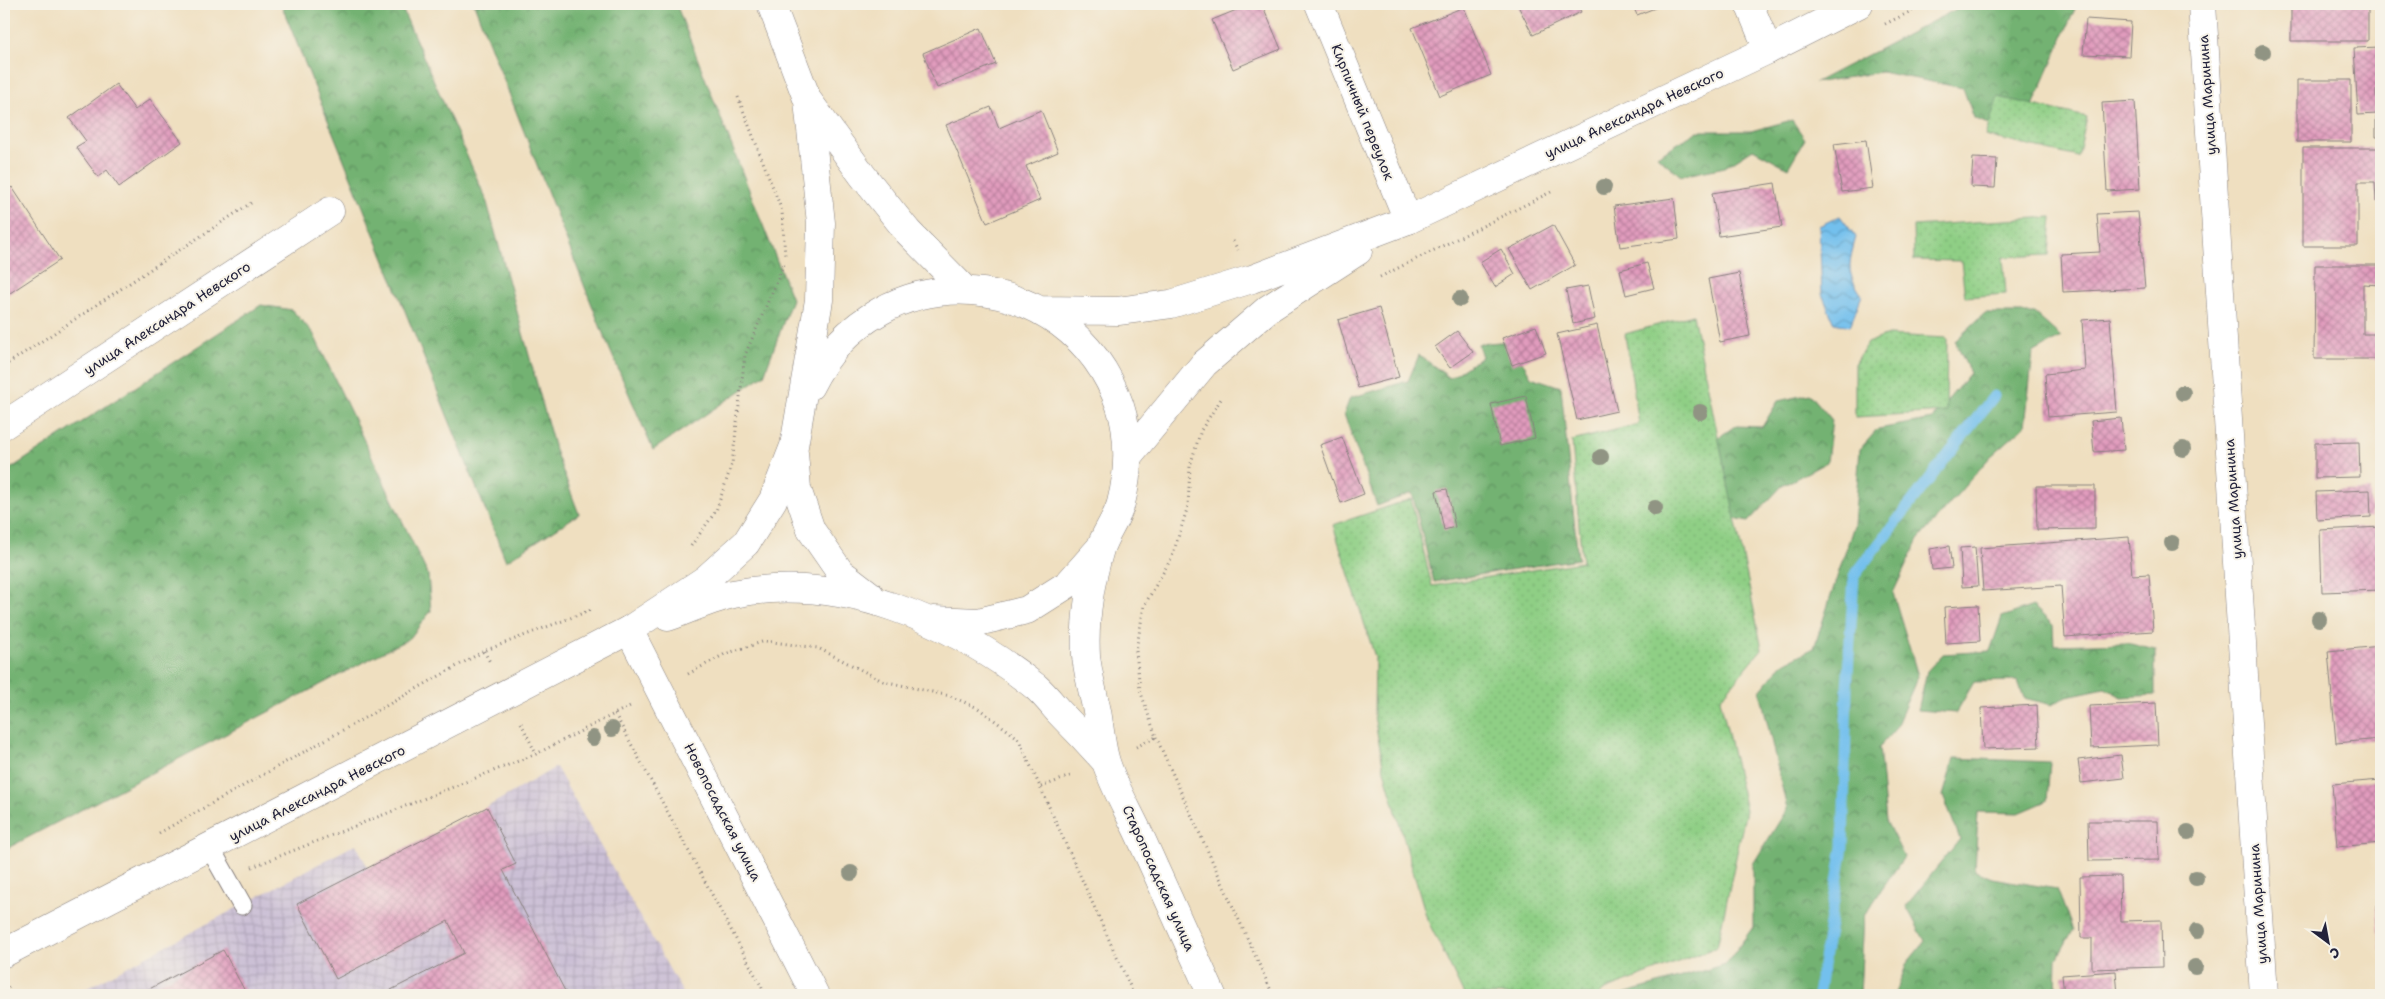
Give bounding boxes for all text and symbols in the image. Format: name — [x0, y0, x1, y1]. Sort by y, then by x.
street label: улица Маринина — [2194, 34, 2220, 156]
street label: Кирпичный переулок — [1327, 41, 1399, 183]
street label: улица Александра Невского — [1542, 64, 1726, 162]
street label: улица Александра Невского — [80, 257, 254, 379]
street label: улица Маринина — [2220, 438, 2246, 560]
street label: Новопосадская улица — [680, 740, 766, 884]
street label: улица Александра Невского — [226, 741, 408, 845]
street label: Старопосадская улица — [1119, 802, 1199, 954]
street label: улица Маринина — [2245, 843, 2271, 965]
north arrow — [2302, 916, 2352, 966]
text: С — [2326, 943, 2343, 963]

